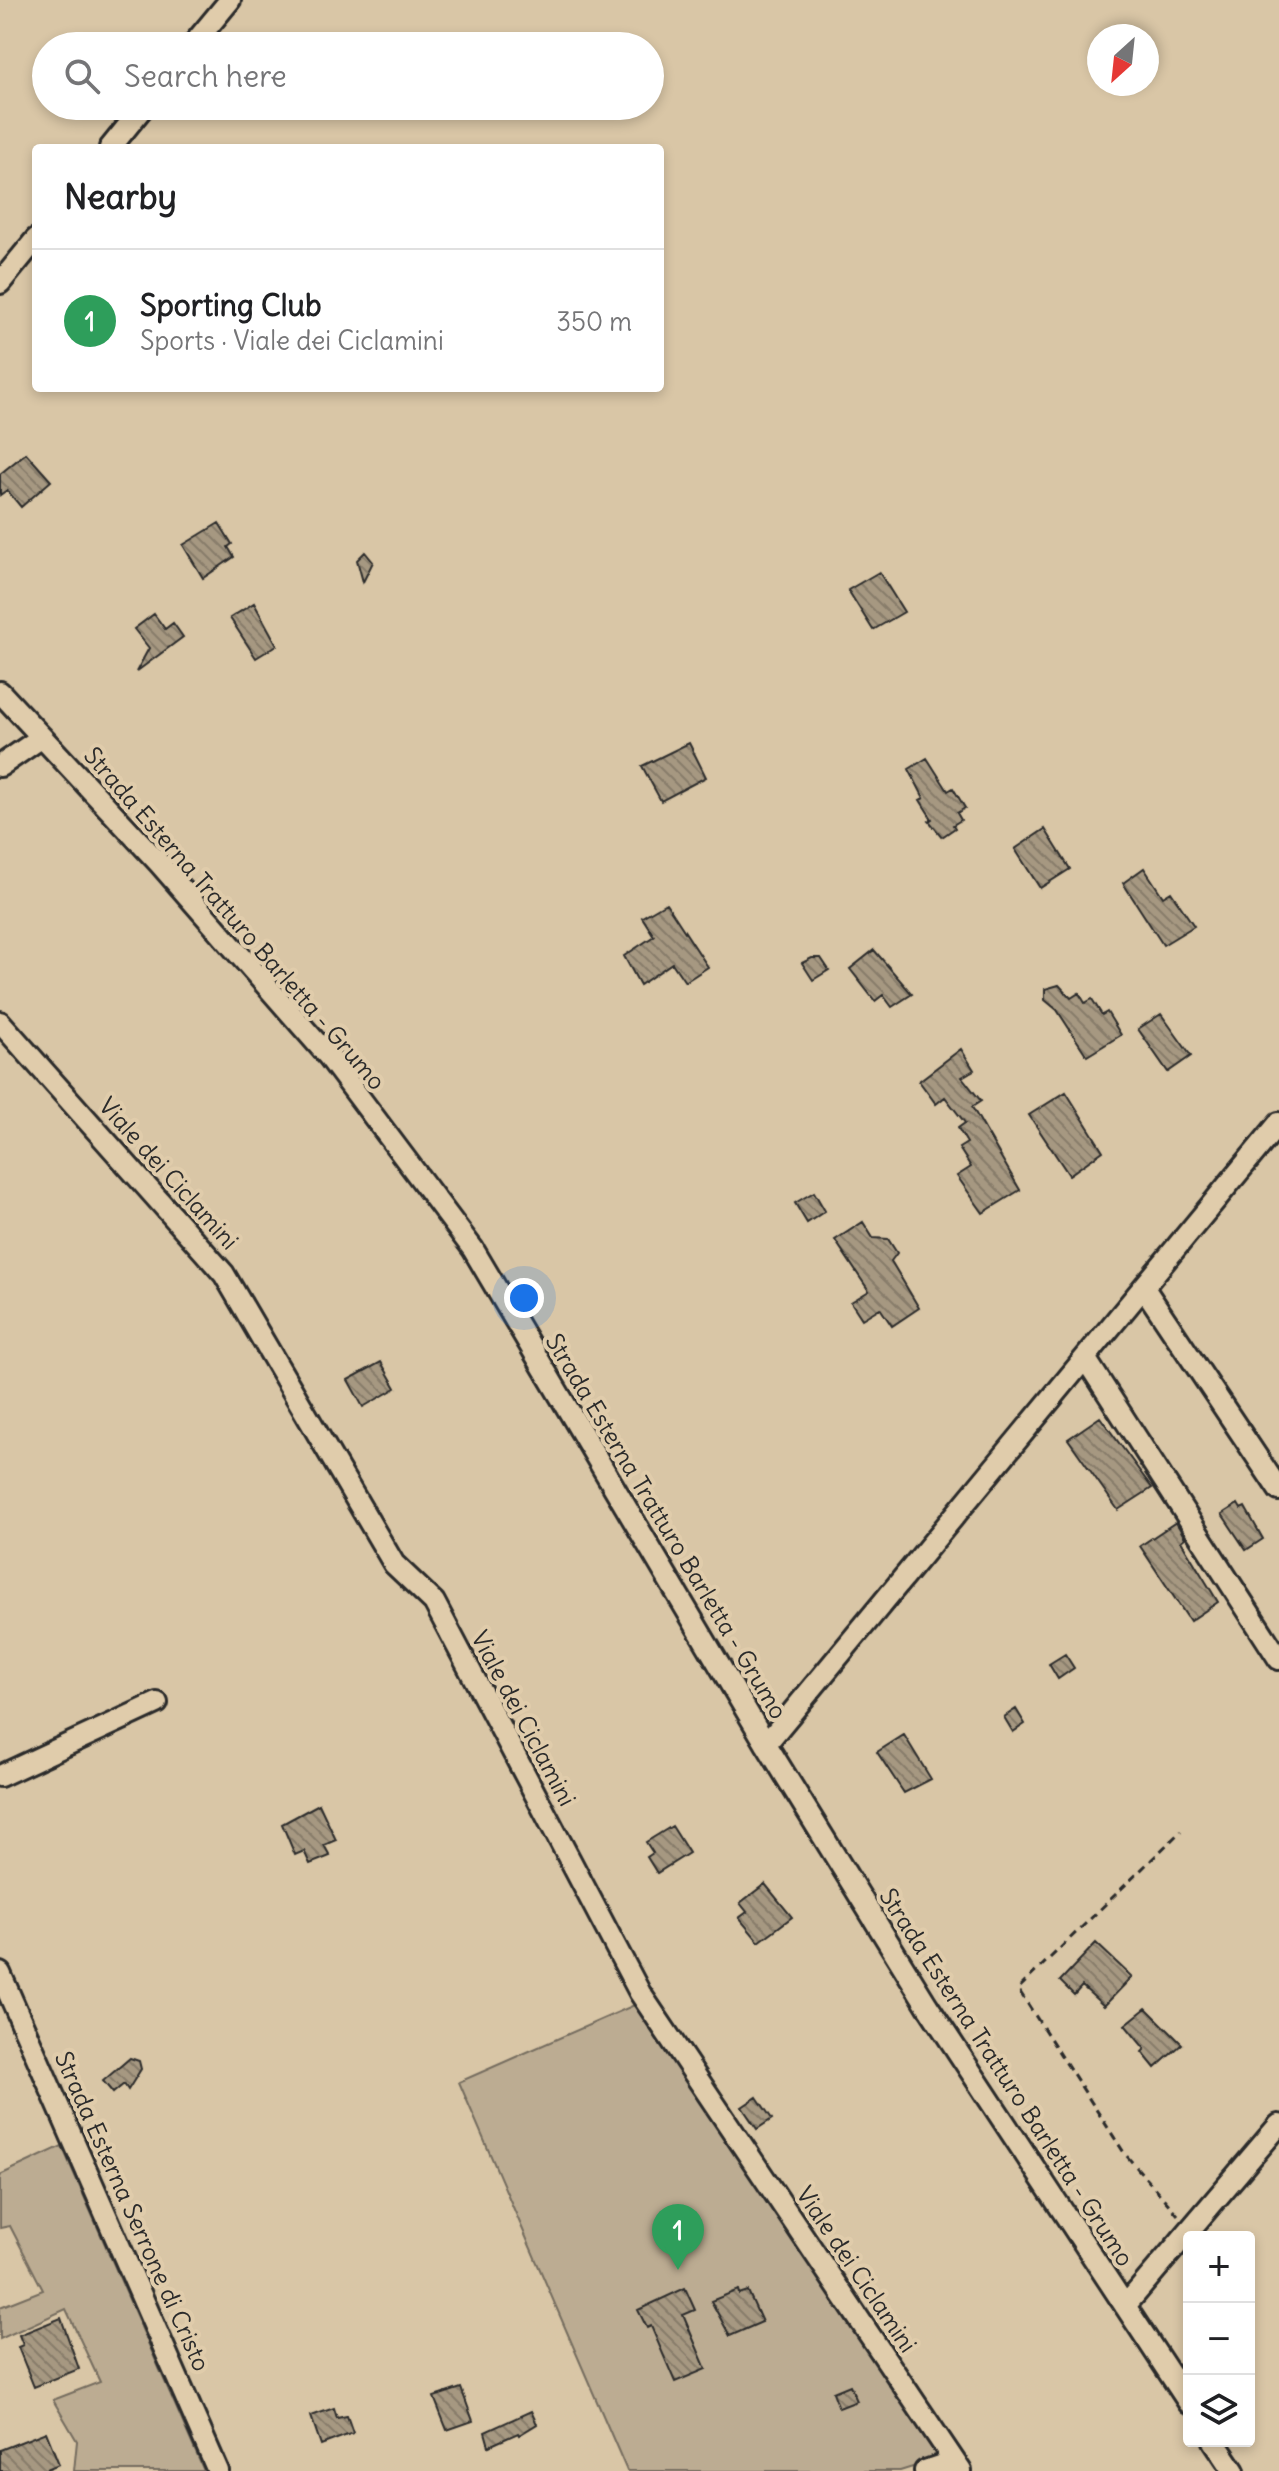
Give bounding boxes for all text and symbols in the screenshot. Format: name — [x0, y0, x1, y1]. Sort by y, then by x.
north arrow — [1087, 24, 1159, 96]
search box — [32, 32, 664, 120]
icon: search — [60, 54, 104, 98]
text: Search here — [124, 57, 287, 95]
text: Nearby — [64, 175, 177, 218]
text: Sporting Club — [140, 286, 322, 324]
text: 1 — [85, 305, 95, 338]
text: 350 m — [556, 305, 632, 338]
text: Sports · Viale dei Ciclamini — [140, 324, 444, 357]
street label: Strada Esterna Tratturo Barletta - Grumo — [78, 740, 392, 1096]
street label: Viale dei Ciclamini — [93, 1091, 245, 1255]
your location — [504, 1278, 544, 1318]
street label: Strada Esterna Tratturo Barletta - Grumo — [540, 1328, 794, 1724]
street label: Viale dei Ciclamini — [465, 1625, 583, 1811]
street label: Strada Esterna Tratturo Barletta - Grumo — [873, 1882, 1141, 2272]
street label: Strada Esterna Serrone di Cristo — [49, 2046, 217, 2376]
street label: Viale dei Ciclamini — [790, 2180, 924, 2358]
pin: 1 — [652, 2204, 704, 2270]
map controls — [1183, 2231, 1255, 2447]
button: + — [1183, 2231, 1255, 2303]
button: − — [1183, 2303, 1255, 2375]
button: layers — [1183, 2375, 1255, 2447]

